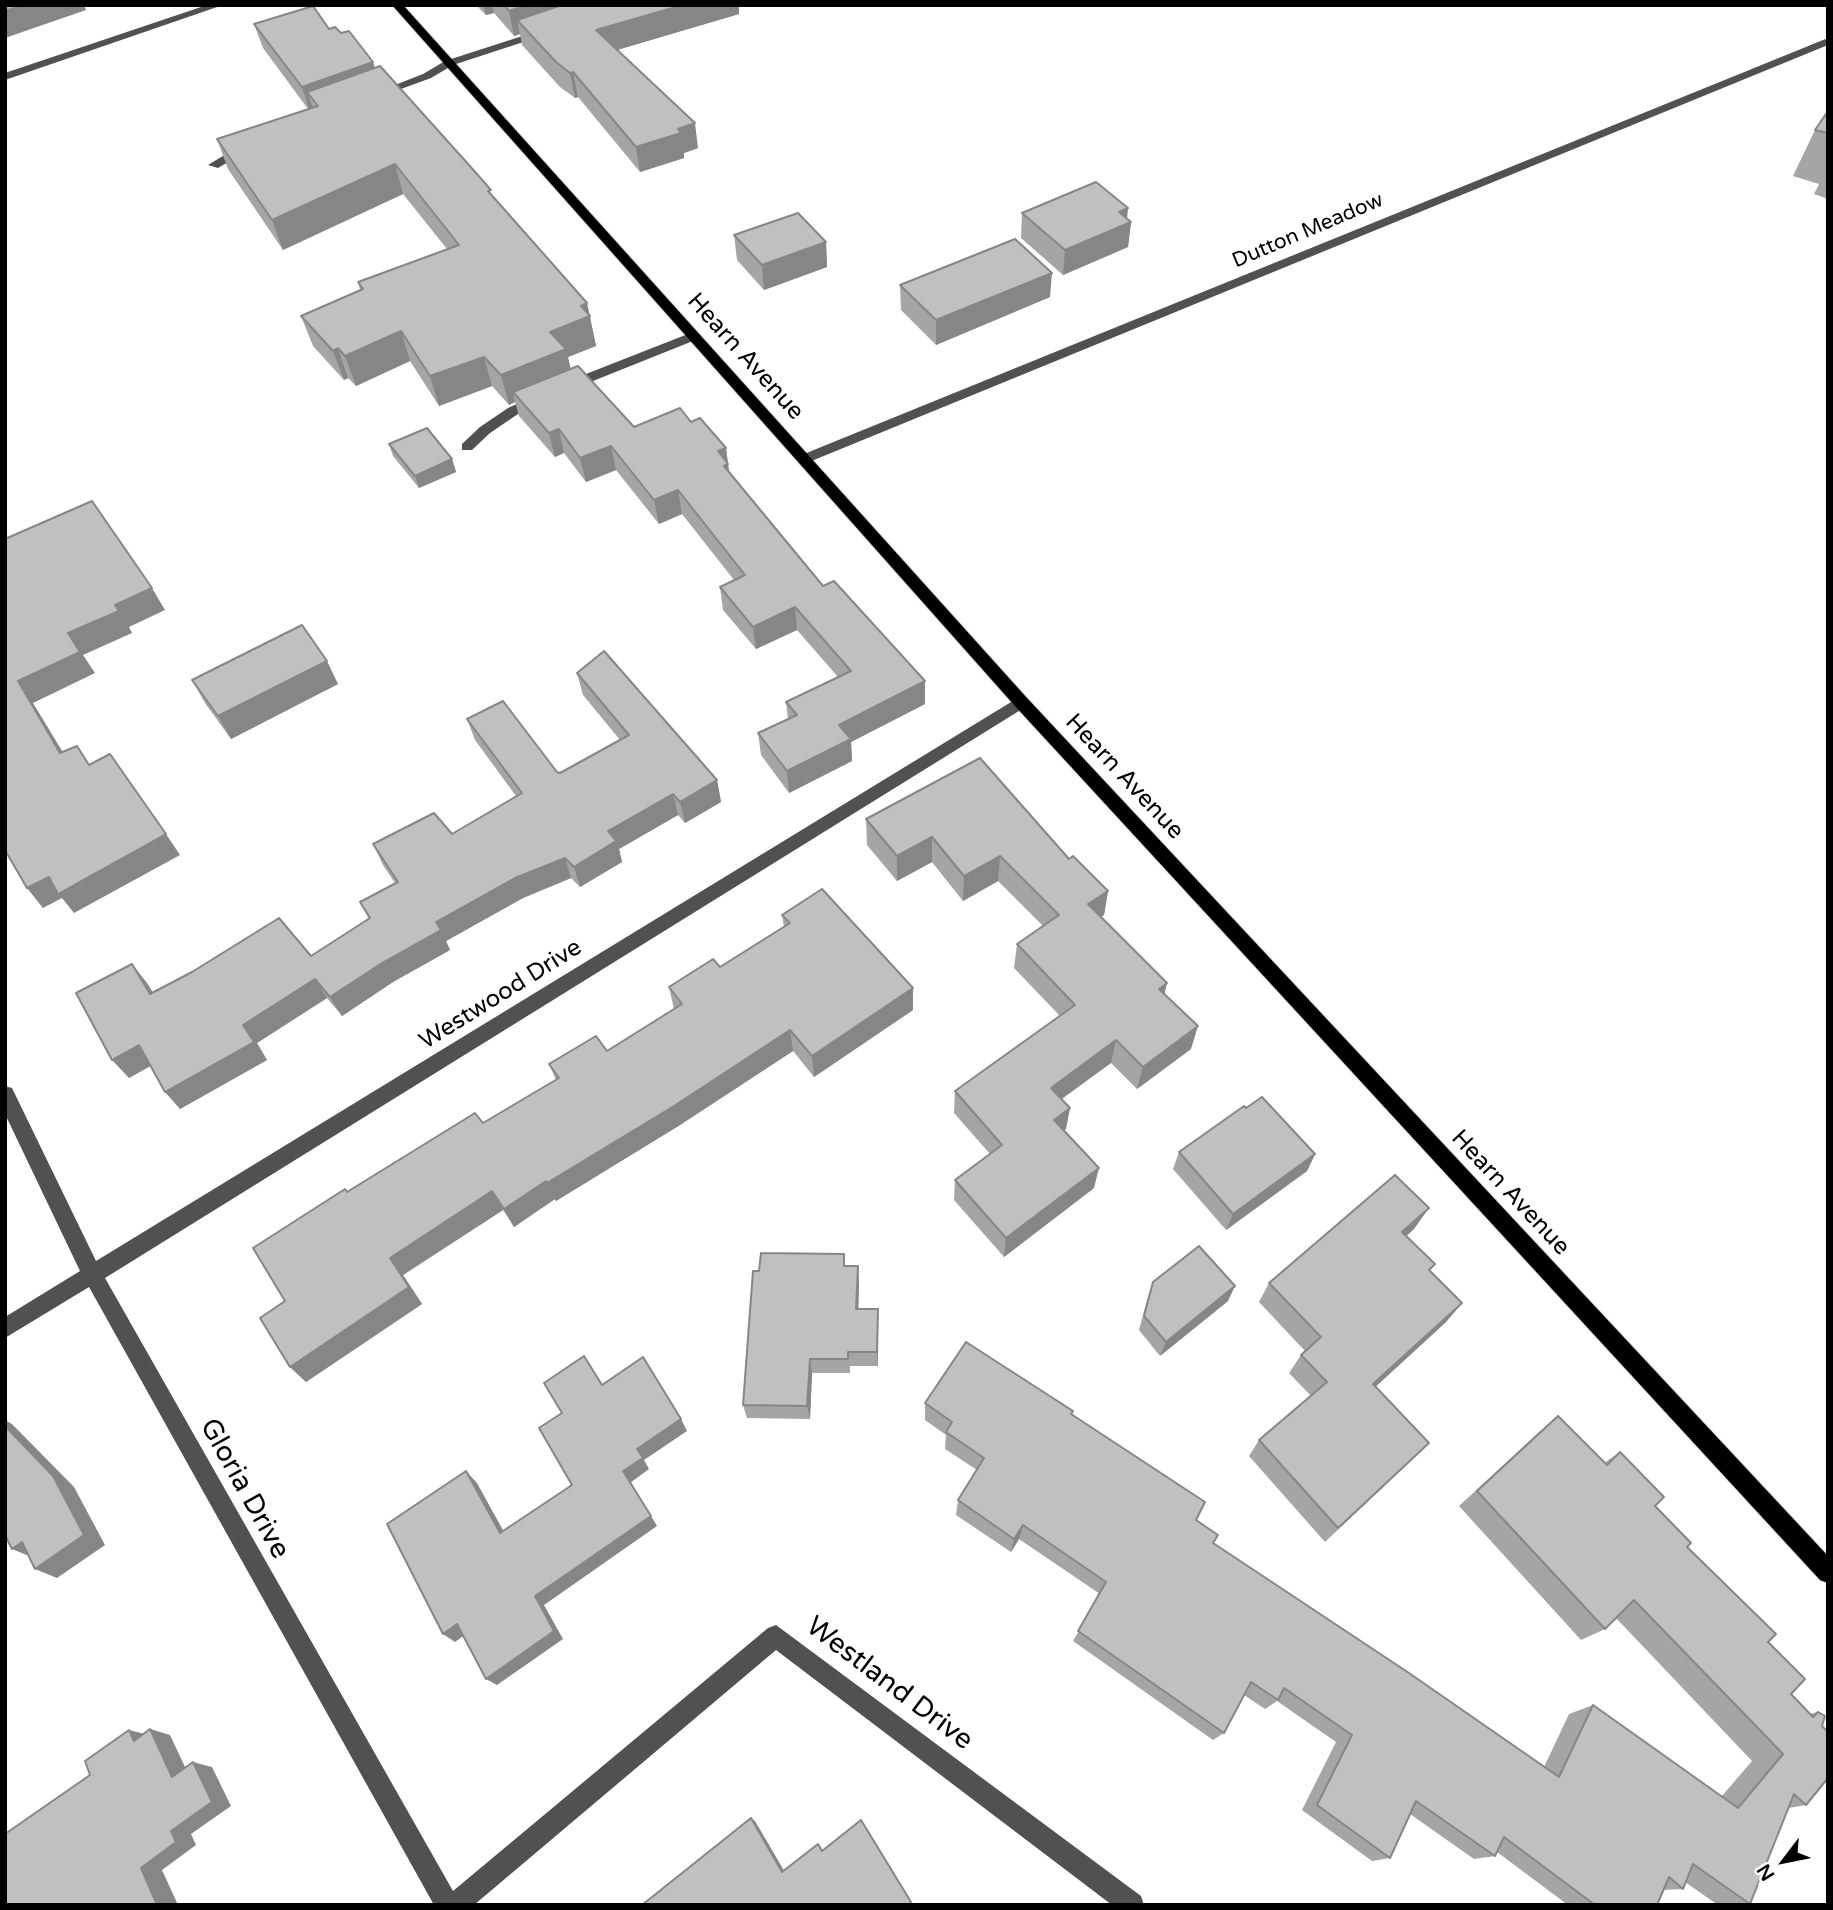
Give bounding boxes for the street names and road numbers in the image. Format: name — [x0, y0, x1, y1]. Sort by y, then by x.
street label: Dutton Meadow — [1229, 188, 1387, 274]
street label: Hearn Avenue — [681, 288, 809, 426]
street label: Hearn Avenue — [1059, 708, 1189, 846]
street label: Westwood Drive — [415, 934, 587, 1056]
street label: Hearn Avenue — [1445, 1124, 1575, 1262]
street label: Gloria Drive — [192, 1413, 296, 1565]
street label: Westland Drive — [799, 1610, 979, 1758]

